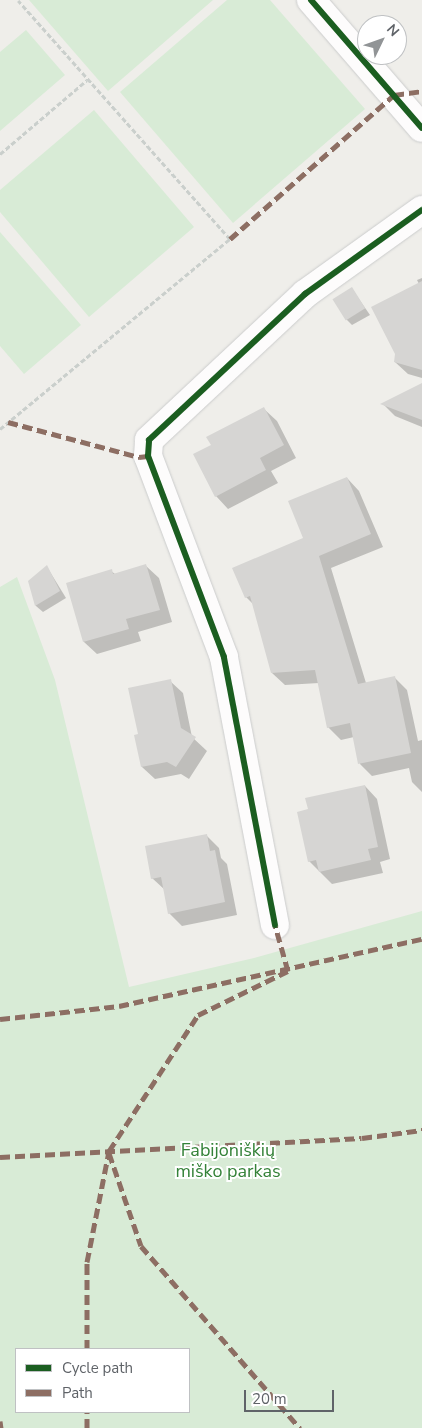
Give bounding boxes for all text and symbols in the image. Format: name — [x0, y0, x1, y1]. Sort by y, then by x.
north arrow — [357, 15, 407, 65]
text: N — [382, 20, 403, 41]
park label: Fabijoniškių miško parkas — [175, 1140, 281, 1182]
legend — [15, 1348, 190, 1413]
text: Cycle path — [62, 1358, 133, 1378]
scale bar — [247, 1380, 337, 1412]
text: Path — [62, 1383, 93, 1403]
text: 20 m — [252, 1389, 287, 1409]

